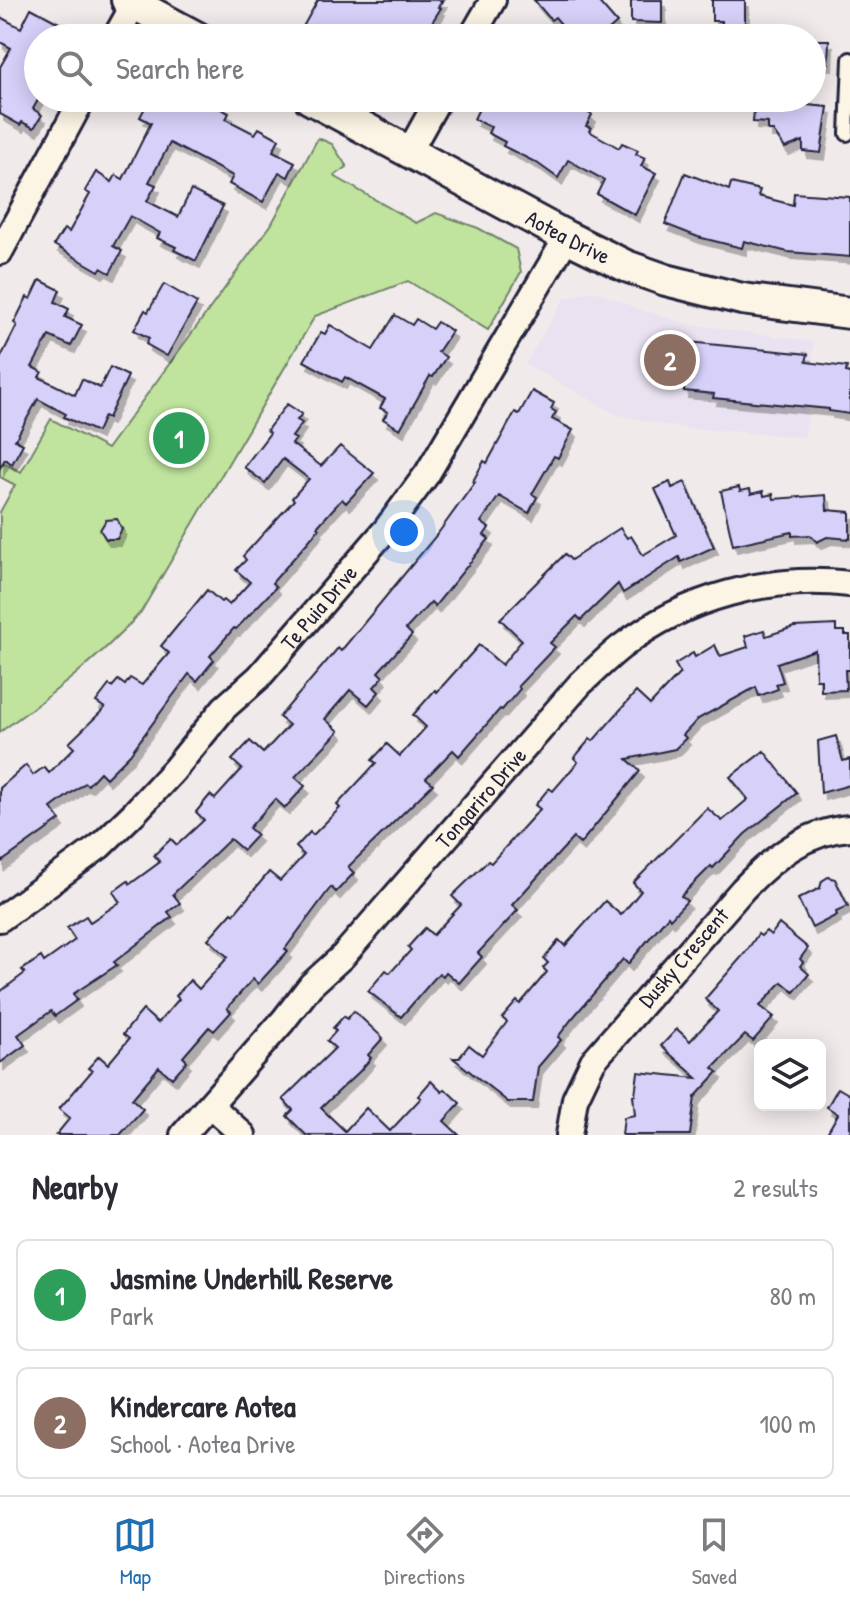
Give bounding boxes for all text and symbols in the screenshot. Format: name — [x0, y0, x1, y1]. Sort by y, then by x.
search box — [24, 24, 826, 112]
icon: search — [52, 46, 96, 90]
text: Search here — [116, 48, 244, 88]
street label: Aotea Drive — [521, 203, 616, 271]
pin: 2 — [644, 330, 696, 390]
pin: 1 — [153, 408, 205, 468]
your location — [384, 512, 424, 552]
street label: Te Puia Drive — [274, 558, 364, 657]
street label: Tongariro Drive — [428, 741, 533, 855]
street label: Dusky Crescent — [631, 901, 736, 1014]
map controls — [754, 1039, 826, 1111]
button: layers — [754, 1039, 826, 1111]
text: Nearby — [32, 1164, 118, 1210]
text: 2 results — [733, 1170, 818, 1205]
text: Jasmine Underhill Reserve — [110, 1258, 393, 1298]
text: 1 — [55, 1278, 65, 1313]
text: 80 m — [769, 1278, 816, 1313]
text: Park — [110, 1298, 154, 1333]
text: Kindercare Aotea — [110, 1386, 296, 1426]
text: 2 — [54, 1406, 66, 1441]
text: 100 m — [760, 1406, 816, 1441]
text: School · Aotea Drive — [110, 1426, 296, 1461]
tab: Map — [113, 1513, 157, 1591]
tab: Directions — [384, 1513, 465, 1591]
tab: Saved — [692, 1513, 737, 1591]

